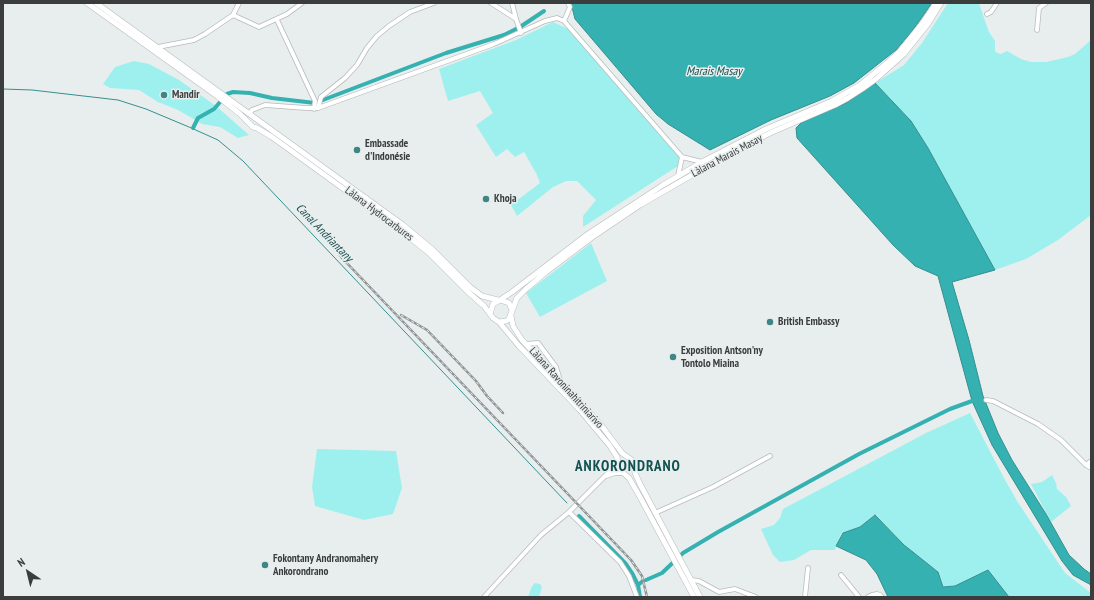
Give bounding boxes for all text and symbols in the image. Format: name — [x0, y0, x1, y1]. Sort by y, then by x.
water label: Marais Masay — [686, 65, 742, 79]
place label: Mandir — [172, 88, 199, 102]
marker: Mandir — [159, 90, 169, 100]
street label: Làlana Marais Masay — [689, 132, 765, 180]
place label: Embassade d'Indonésie — [365, 137, 410, 163]
marker: Embassade d'Indonésie — [352, 145, 362, 155]
street label: Làlana Hydrocarbures — [342, 184, 416, 244]
place label: Khoja — [494, 192, 517, 206]
marker: Khoja — [481, 194, 491, 204]
water label: Canal Andriantany — [293, 201, 355, 265]
place label: British Embassy — [778, 315, 839, 329]
marker: British Embassy — [765, 317, 775, 327]
place label: Exposition Antson'ny Tontolo Miaina — [681, 344, 763, 370]
street label: Làlana Ravoninahitriniarivo — [526, 345, 606, 431]
marker: Exposition Antson'ny Tontolo Miaina — [668, 352, 678, 362]
district label: ANKORONDRANO — [575, 458, 681, 476]
north arrow — [8, 552, 48, 592]
place label: Fokontany Andranomahery Ankorondrano — [273, 552, 378, 578]
text: N — [15, 555, 28, 570]
marker: Fokontany Andranomahery Ankorondrano — [260, 560, 270, 570]

